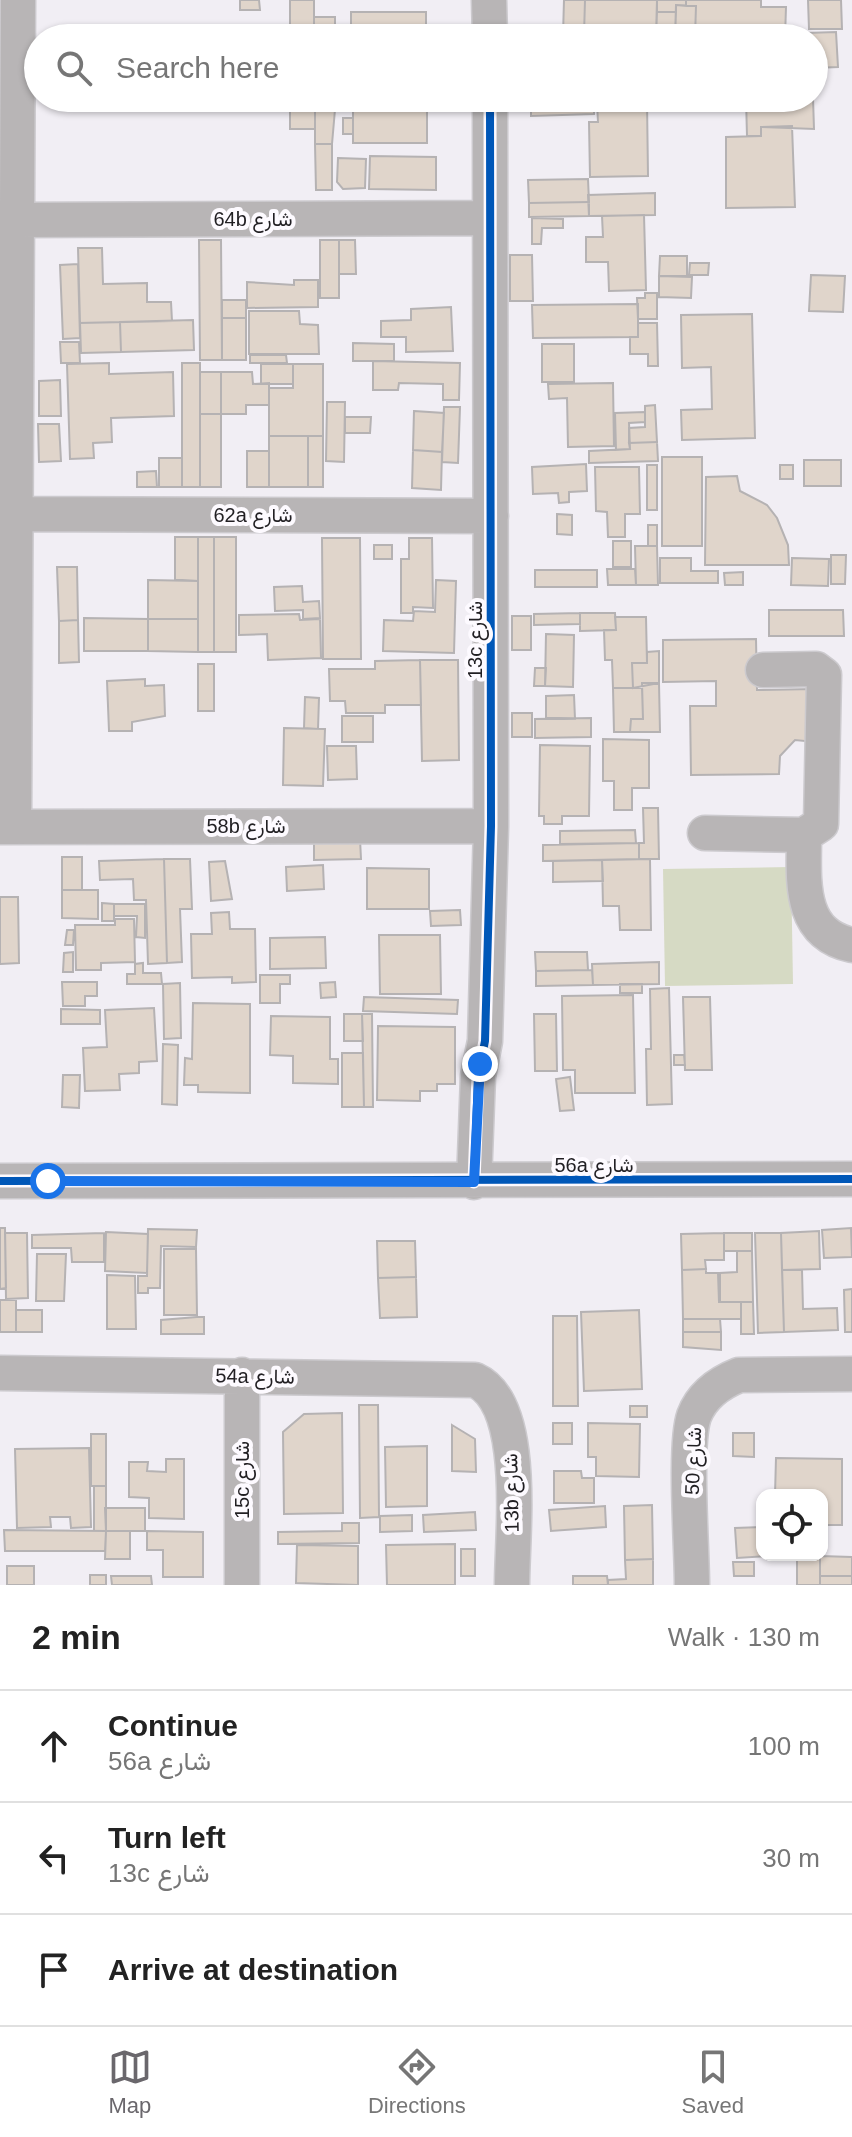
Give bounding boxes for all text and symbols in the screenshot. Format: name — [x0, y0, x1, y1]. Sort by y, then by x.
search box — [24, 24, 828, 112]
icon: search — [52, 46, 96, 90]
text: Search here — [116, 51, 279, 84]
street label: 64b شارع — [213, 208, 293, 233]
street label: 62a شارع — [213, 504, 293, 529]
street label: 13c شارع — [464, 601, 489, 679]
street label: 58b شارع — [206, 815, 286, 840]
route end — [462, 1046, 498, 1082]
street label: 56a شارع — [554, 1154, 634, 1179]
route start — [30, 1163, 66, 1199]
street label: 54a شارع — [215, 1364, 295, 1391]
street label: شارع 50 — [681, 1427, 708, 1495]
street label: 15c شارع — [231, 1441, 256, 1519]
street label: 13b شارع — [499, 1453, 526, 1533]
map controls — [756, 1489, 828, 1561]
button: locate — [756, 1489, 828, 1561]
text: 2 min — [32, 1618, 121, 1656]
text: Walk · 130 m — [668, 1622, 820, 1652]
text: Continue — [108, 1709, 238, 1742]
icon: ahead — [32, 1724, 76, 1768]
text: 100 m — [748, 1731, 820, 1761]
text: 56a شارع — [108, 1746, 211, 1776]
text: Turn left — [108, 1821, 226, 1854]
icon: left — [32, 1836, 76, 1880]
text: 30 m — [762, 1843, 820, 1873]
text: 13c شارع — [108, 1858, 209, 1888]
icon: arrive — [32, 1948, 76, 1992]
text: Arrive at destination — [108, 1953, 398, 1986]
tab: Map — [108, 2045, 152, 2119]
tab: Directions — [368, 2045, 466, 2119]
tab: Saved — [682, 2045, 744, 2119]

